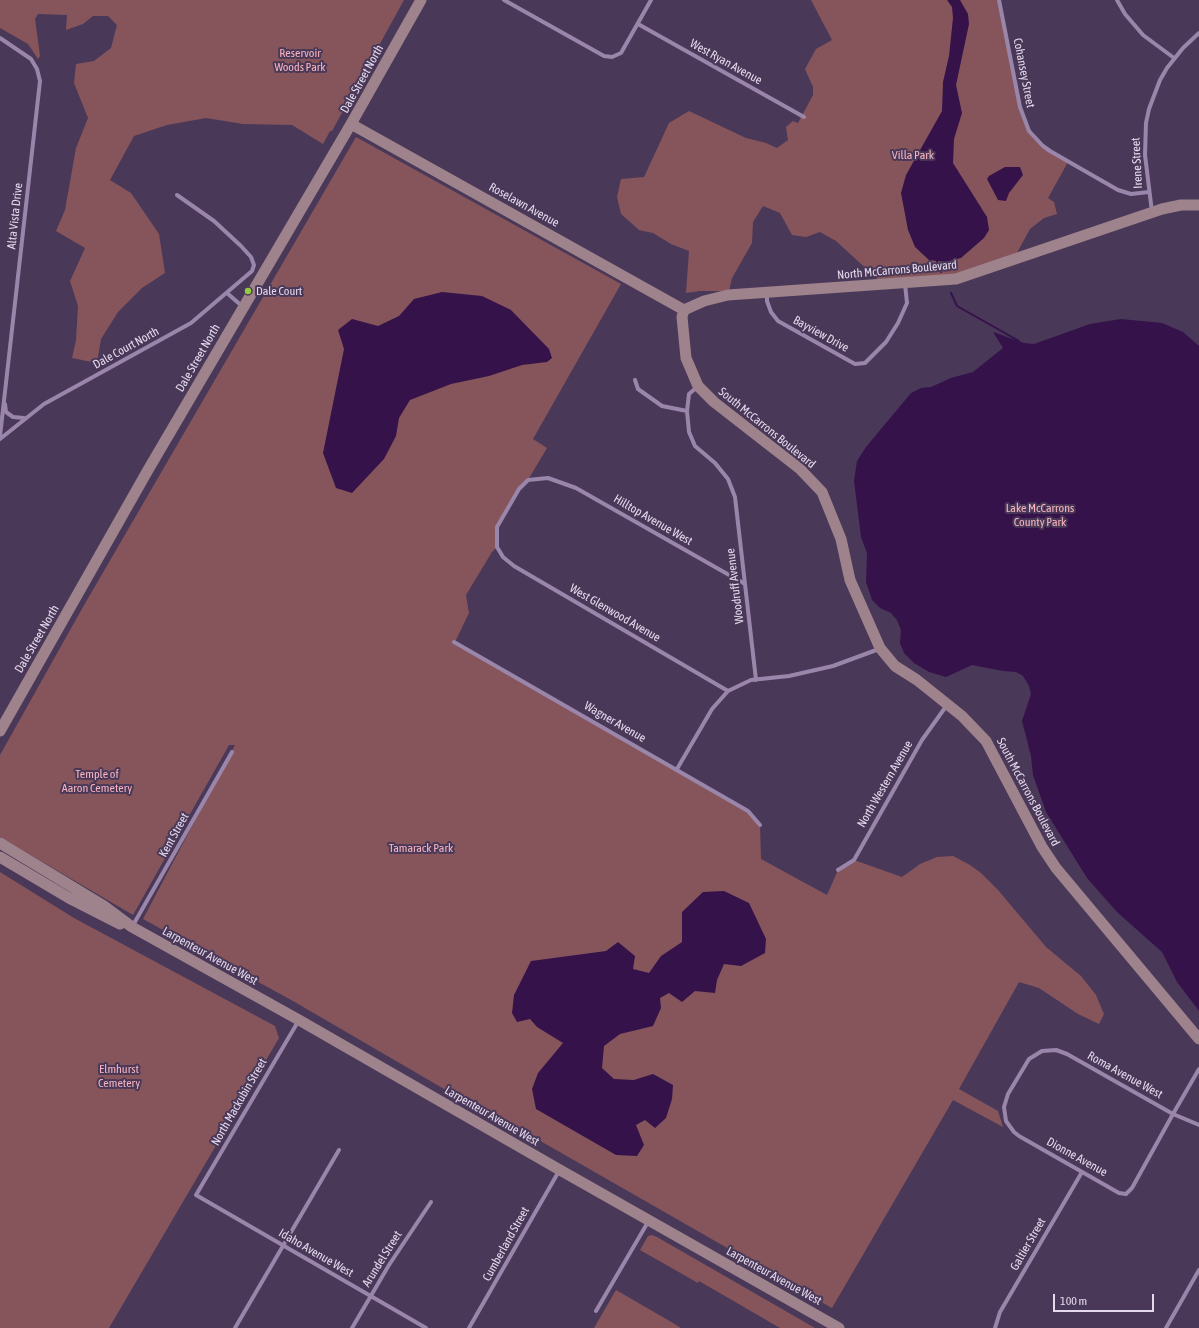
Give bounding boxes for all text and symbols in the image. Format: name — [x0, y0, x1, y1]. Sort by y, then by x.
street label: West Ryan Avenue — [687, 36, 765, 88]
street label: Cohansey Street — [1010, 37, 1038, 109]
street label: Dale Street North — [337, 42, 387, 116]
park label: Reservoir Woods Park — [274, 46, 326, 74]
street label: Irene Street — [1128, 137, 1146, 189]
park label: Villa Park — [892, 148, 934, 162]
street label: Roselawn Avenue — [486, 180, 562, 230]
street label: Alta Vista Drive — [4, 182, 26, 250]
street label: North McCarrons Boulevard — [837, 258, 957, 282]
place label: Dale Court — [256, 284, 302, 298]
marker: Dale Court — [243, 286, 253, 296]
street label: Bayview Drive — [791, 313, 851, 355]
street label: Dale Street North — [173, 322, 223, 394]
street label: Dale Court North — [90, 324, 162, 372]
street label: South McCarrons Boulevard — [716, 385, 818, 471]
street label: Hilltop Avenue West — [611, 492, 695, 548]
park label: Lake McCarrons County Park — [1006, 501, 1074, 529]
street label: Woodruff Avenue — [723, 547, 747, 625]
street label: West Glenwood Avenue — [567, 581, 663, 645]
street label: Dale Street North — [12, 603, 62, 675]
street label: Wagner Avenue — [582, 699, 648, 745]
street label: South McCarrons Boulevard — [993, 735, 1063, 849]
street label: North Western Avenue — [854, 738, 916, 830]
park label: Temple of Aaron Cemetery — [62, 767, 132, 795]
street label: Kent Street — [156, 810, 192, 860]
park label: Tamarack Park — [389, 841, 453, 855]
street label: Larpenteur Avenue West — [160, 924, 260, 988]
street label: Roma Avenue West — [1085, 1048, 1165, 1102]
street label: North Mackubin Street — [208, 1056, 270, 1148]
park label: Elmhurst Cemetery — [98, 1062, 140, 1090]
street label: Larpenteur Avenue West — [442, 1083, 542, 1149]
street label: Dionne Avenue — [1044, 1134, 1110, 1180]
street label: Cumberland Street — [480, 1204, 532, 1284]
street label: Galtier Street — [1007, 1215, 1049, 1273]
street label: Idaho Avenue West — [276, 1226, 356, 1280]
street label: Arundel Street — [359, 1228, 405, 1290]
street label: Larpenteur Avenue West — [724, 1244, 824, 1308]
scale bar — [1055, 1286, 1156, 1312]
text: 100 m — [1060, 1294, 1087, 1308]

